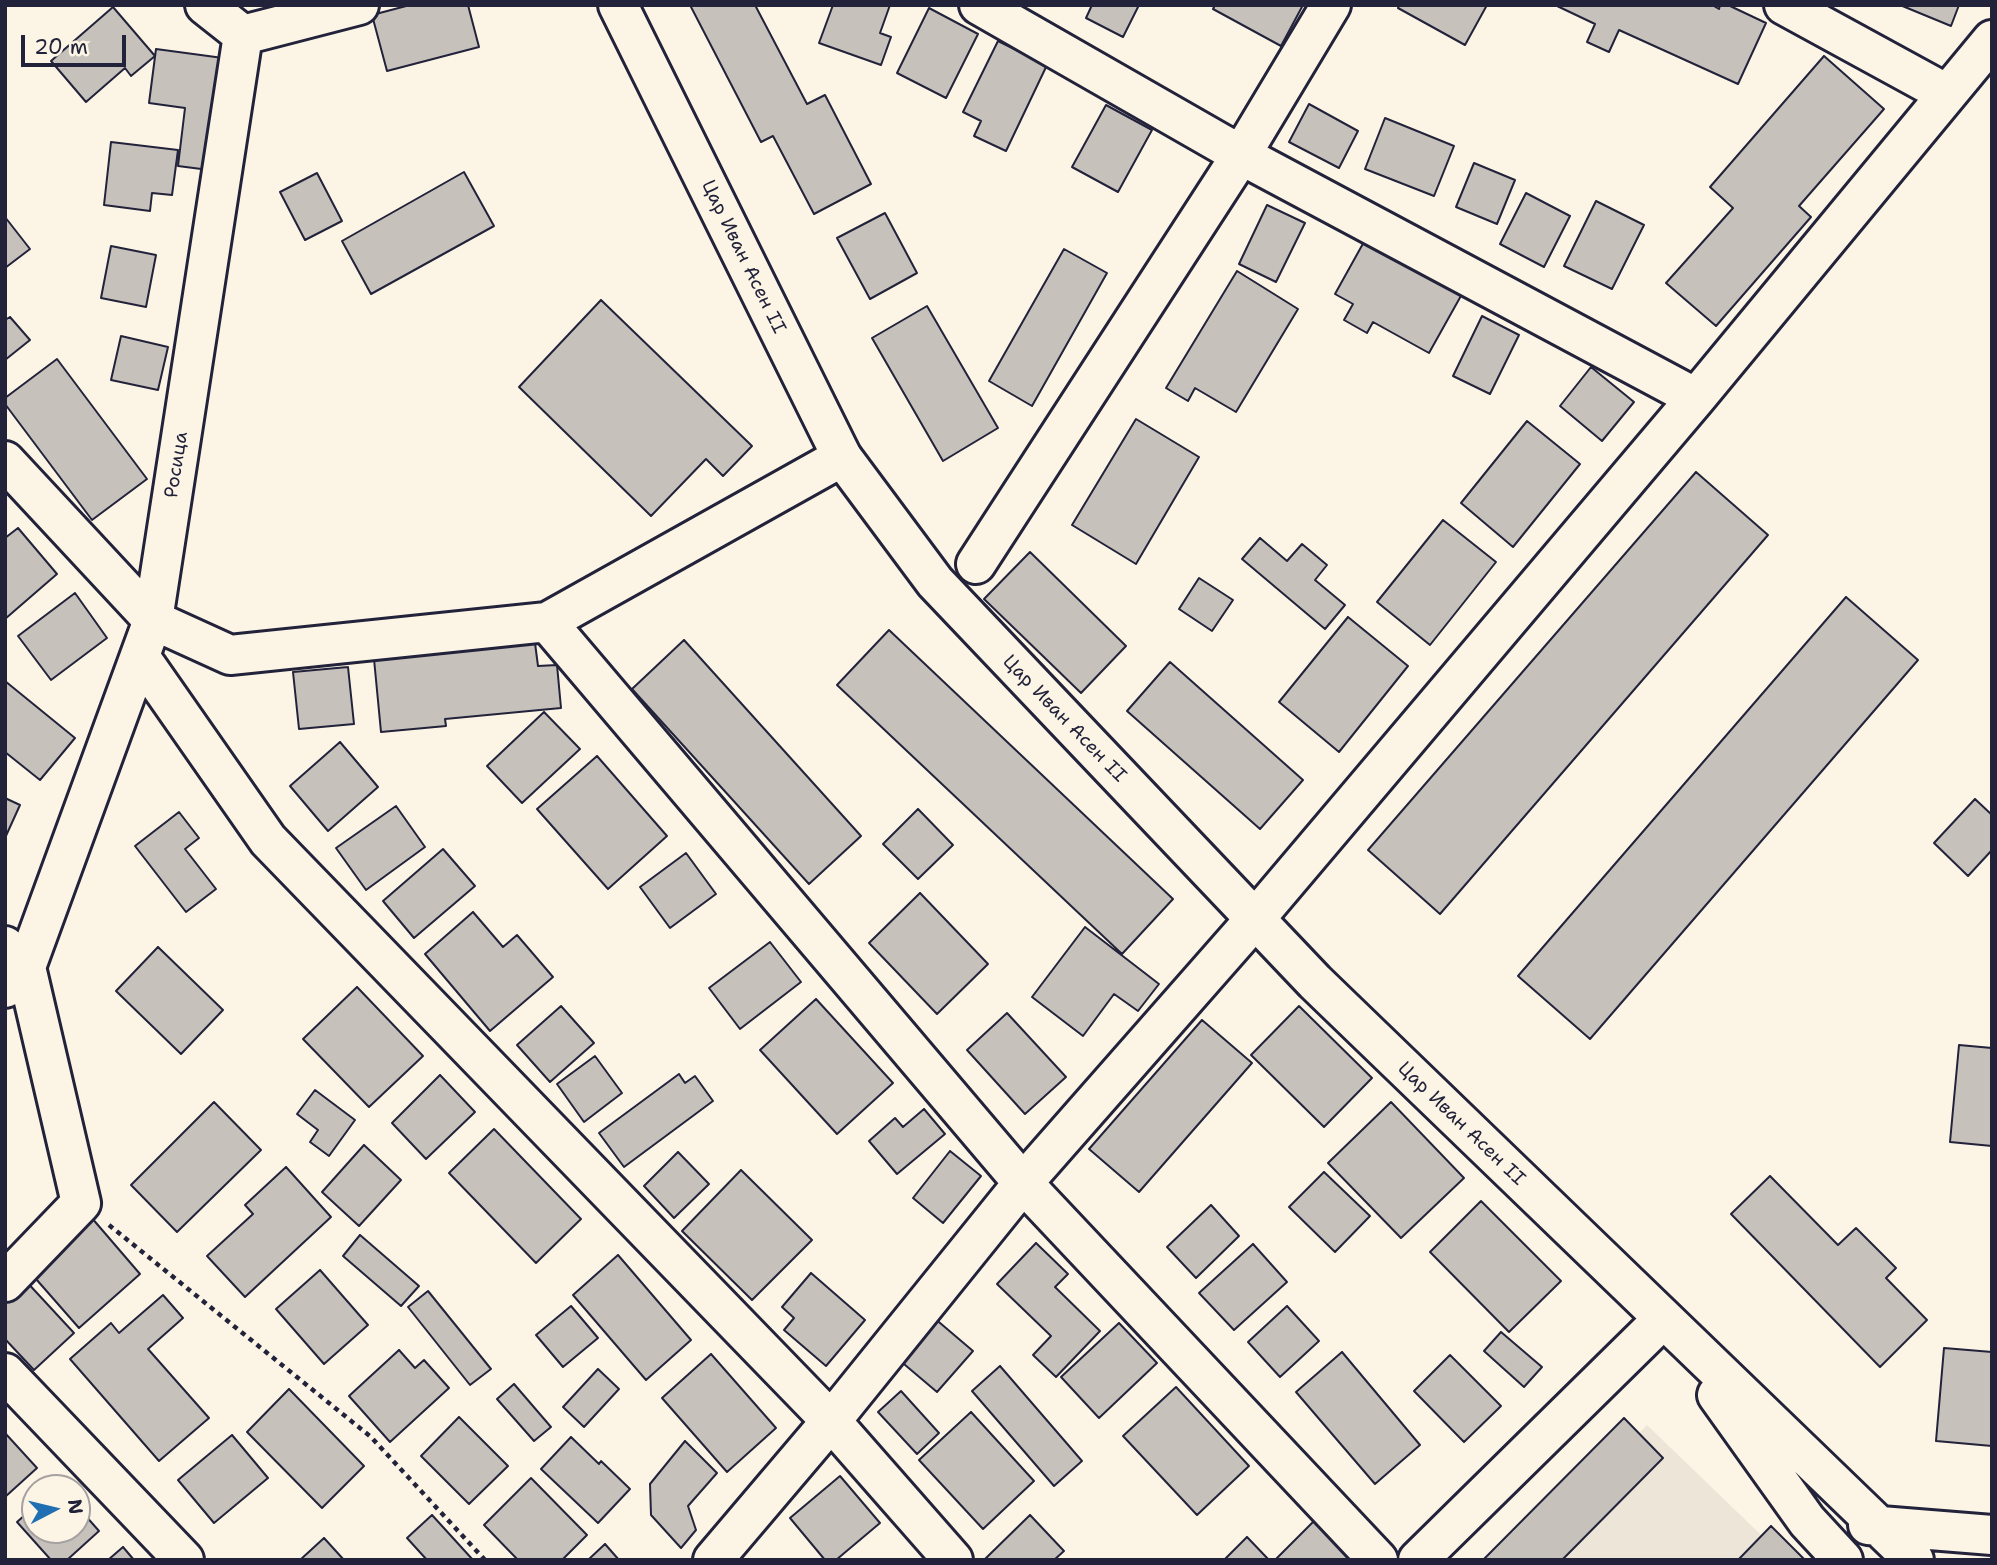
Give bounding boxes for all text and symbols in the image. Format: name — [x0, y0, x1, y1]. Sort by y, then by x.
scale bar — [24, 21, 130, 65]
text: 20 m — [34, 33, 88, 61]
street label: Цар Иван Асен II — [696, 176, 790, 338]
street label: Росица — [161, 430, 193, 500]
street label: Цар Иван Асен II — [997, 651, 1131, 787]
street label: Цар Иван Асен II — [1393, 1057, 1529, 1191]
north arrow — [21, 1474, 91, 1544]
text: N — [62, 1498, 89, 1516]

